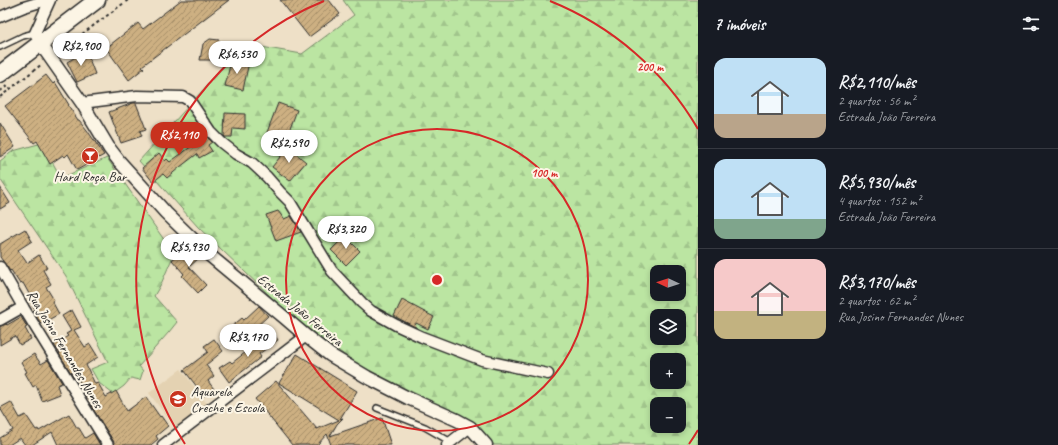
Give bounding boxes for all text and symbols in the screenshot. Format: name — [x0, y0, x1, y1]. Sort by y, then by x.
icon: filters — [1020, 13, 1042, 35]
text: 7 imóveis — [714, 14, 765, 35]
pin: R$2,900 — [44, 33, 118, 67]
text: R$2,900 — [62, 38, 100, 54]
pin: R$6,530 — [200, 41, 274, 75]
text: R$6,530 — [218, 46, 256, 62]
text: 200 m — [637, 59, 664, 75]
text: R$2,110/mês — [838, 72, 916, 93]
icon: home — [746, 74, 794, 122]
text: 2 quartos · 56 m² — [838, 93, 915, 109]
text: Estrada João Ferreira — [838, 109, 935, 125]
pin: R$2,110 — [142, 122, 216, 156]
text: R$2,110 — [160, 127, 198, 143]
pin: R$2,590 — [252, 130, 326, 164]
text: R$2,590 — [270, 135, 308, 151]
bar icon: Hard Roça Bar — [80, 146, 100, 166]
text: 100 m — [531, 165, 558, 181]
place label: Hard Roça Bar — [54, 168, 128, 185]
text: R$5,930/mês — [838, 172, 915, 193]
icon: home — [746, 175, 794, 223]
text: 4 quartos · 152 m² — [838, 193, 921, 209]
text: Estrada João Ferreira — [838, 209, 935, 225]
pin: R$3,320 — [309, 216, 383, 250]
text: R$3,320 — [327, 221, 365, 237]
pin: R$5,930 — [152, 234, 226, 268]
text: R$5,930 — [170, 239, 208, 255]
north arrow — [650, 265, 686, 301]
map controls — [650, 265, 686, 433]
street label: Estrada João Ferreira — [254, 270, 347, 350]
text: R$3,170/mês — [838, 272, 916, 293]
centre of rings — [430, 273, 444, 287]
icon: home — [746, 275, 794, 323]
street label: Rua Josino Fernandes Nunes — [23, 287, 108, 412]
text: 2 quartos · 62 m² — [838, 293, 915, 309]
button: layers — [650, 309, 686, 345]
text: Rua Josino Fernandes Nunes — [838, 309, 963, 325]
pin: R$3,170 — [211, 324, 285, 358]
text: R$3,170 — [229, 329, 267, 345]
button: + — [650, 353, 686, 389]
place label: Aquarela Creche e Escola — [191, 383, 266, 416]
school or university icon: Aquarela Creche e Escola — [168, 389, 188, 409]
button: − — [650, 397, 686, 433]

